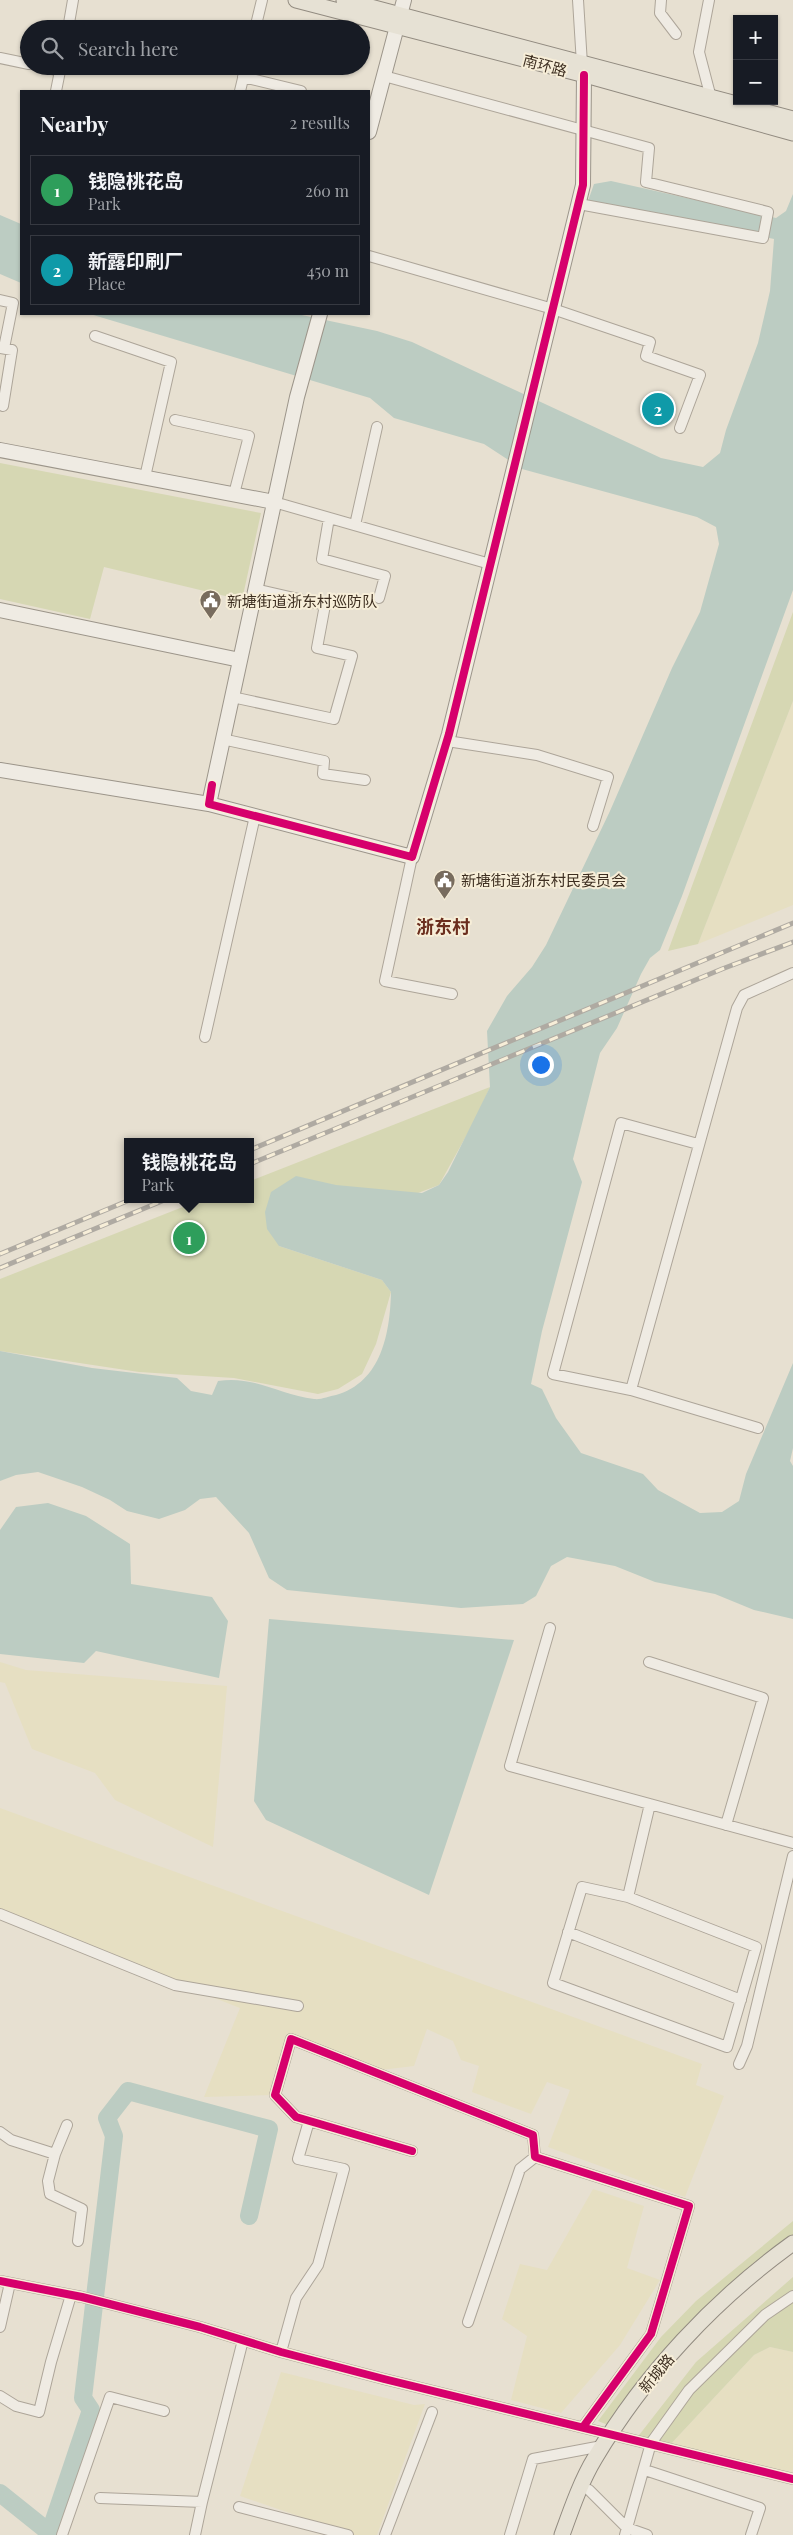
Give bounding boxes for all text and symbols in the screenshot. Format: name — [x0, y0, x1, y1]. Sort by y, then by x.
map controls — [733, 15, 778, 105]
button: + — [733, 15, 778, 60]
search box — [20, 20, 370, 75]
icon: search — [38, 34, 66, 62]
text: Search here — [78, 35, 178, 61]
street label: 南环路 — [521, 50, 569, 80]
button: − — [733, 60, 778, 105]
text: Nearby — [40, 109, 109, 137]
text: 2 results — [290, 112, 350, 133]
text: 钱隐桃花岛 — [88, 167, 183, 193]
text: 1 — [54, 180, 60, 201]
text: 260 m — [305, 180, 349, 201]
text: Park — [88, 193, 121, 214]
text: 新露印刷厂 — [88, 247, 183, 273]
text: 2 — [53, 260, 61, 281]
text: 450 m — [307, 260, 349, 281]
text: Place — [88, 273, 126, 294]
pin: 2 — [642, 390, 674, 428]
public building icon: 新塘街道浙东村巡防队 — [199, 589, 223, 620]
place label: 新塘街道浙东村巡防队 — [227, 591, 377, 611]
public building icon: 新塘街道浙东村民委员会 — [433, 868, 457, 899]
place label: 新塘街道浙东村民委员会 — [461, 870, 626, 890]
district label: 浙东村 — [416, 914, 470, 938]
your location — [528, 1052, 554, 1078]
popup — [124, 1138, 254, 1203]
text: 钱隐桃花岛 — [141, 1148, 237, 1174]
text: Park — [141, 1174, 174, 1195]
pin: 1 — [173, 1219, 205, 1257]
street label: 新城路 — [634, 2349, 678, 2397]

